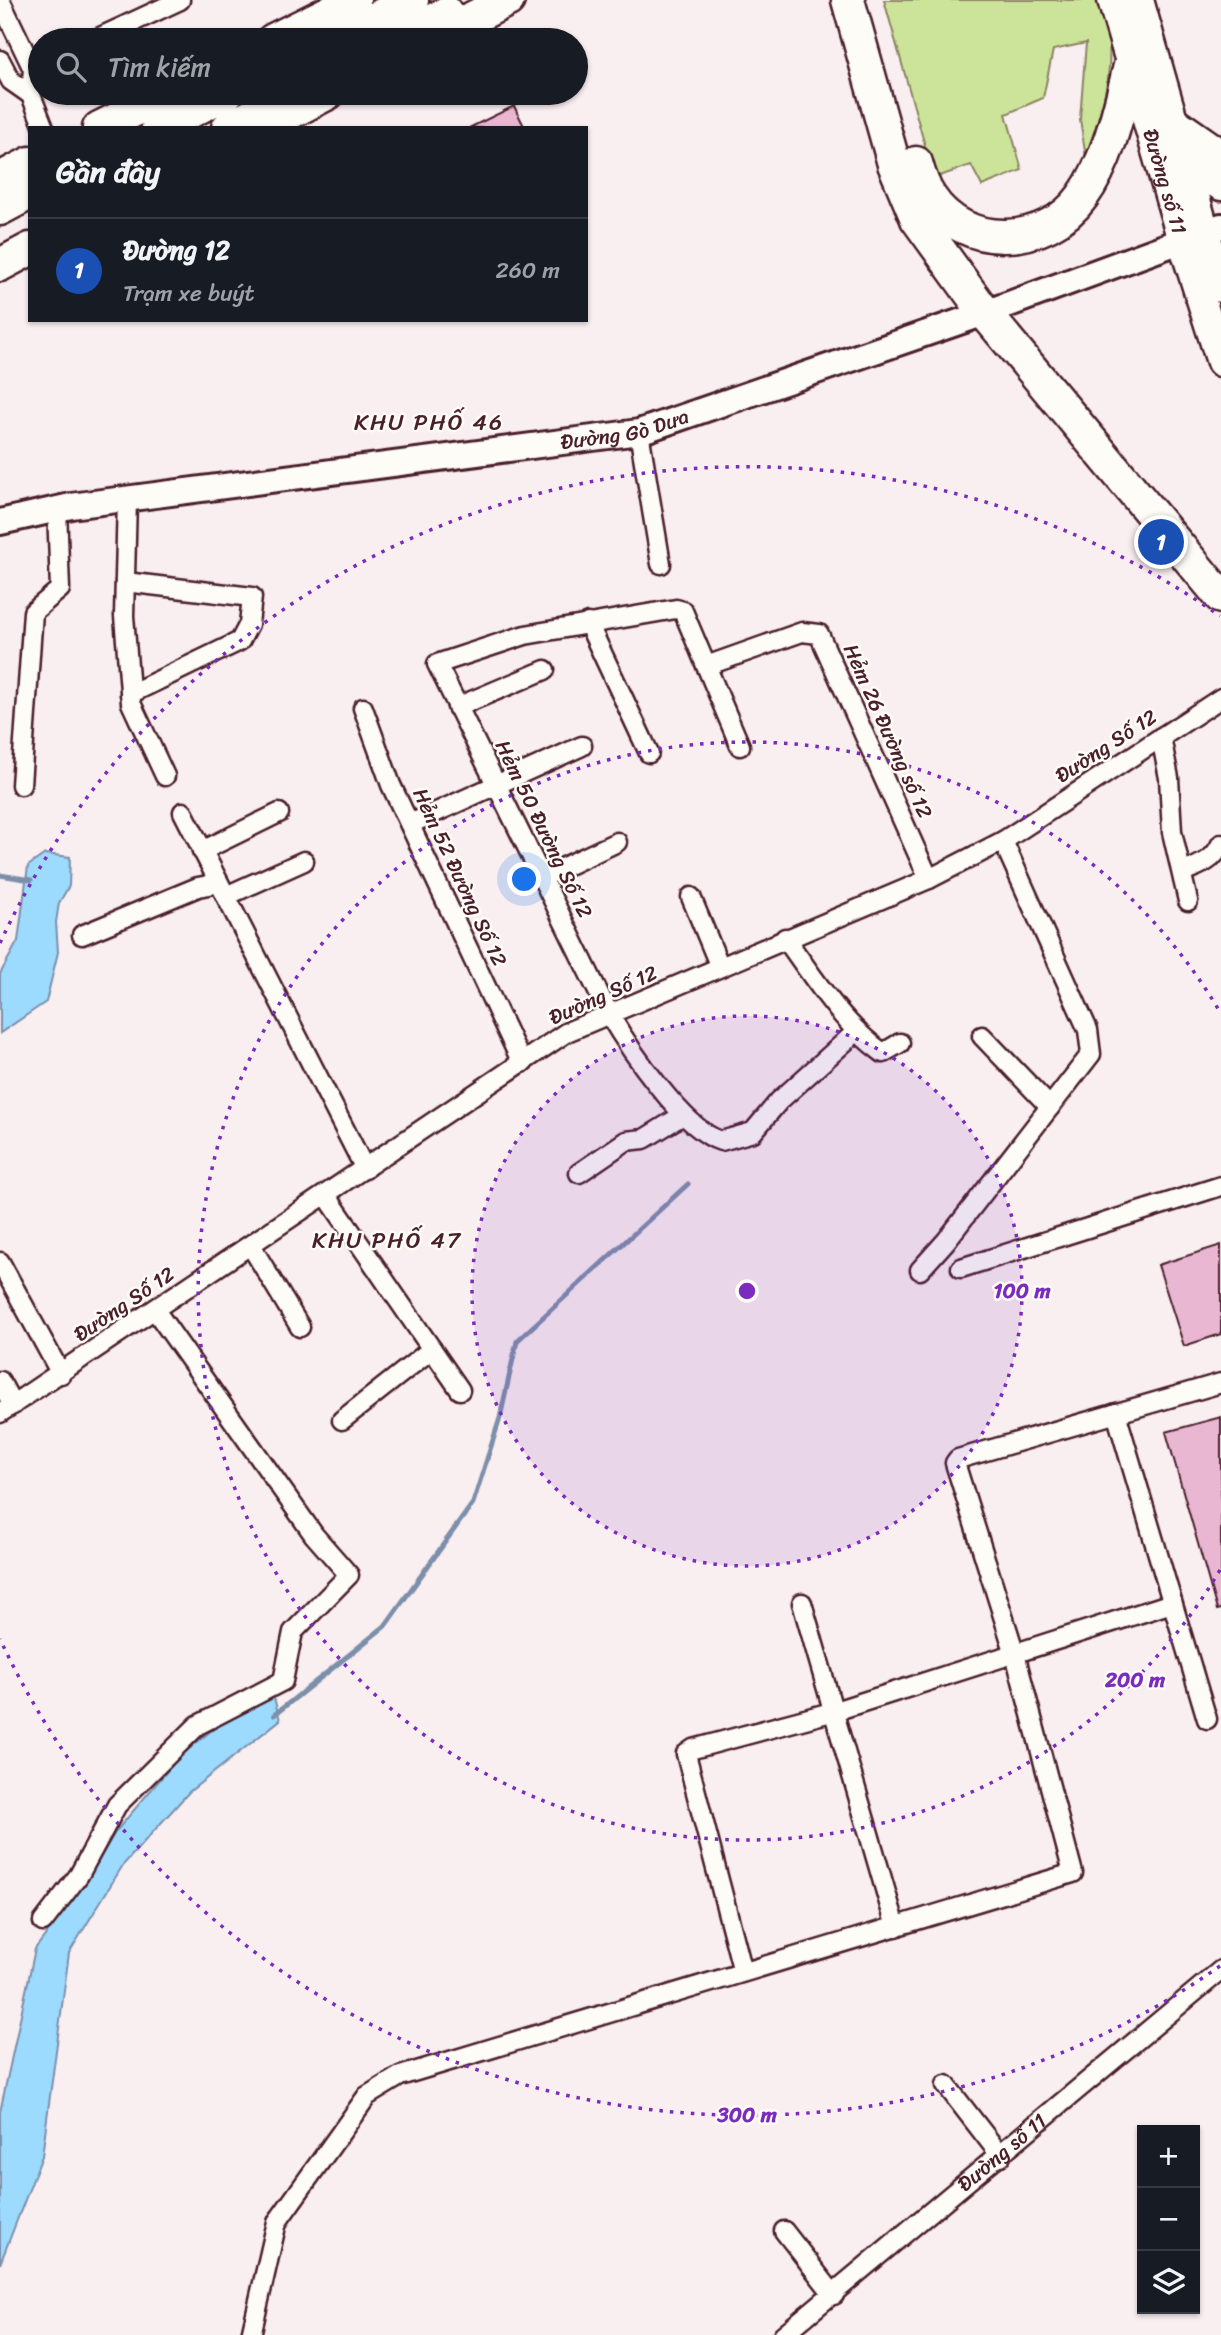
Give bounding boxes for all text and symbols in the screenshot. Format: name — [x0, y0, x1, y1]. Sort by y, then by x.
search box — [28, 28, 588, 105]
text: Tìm kiếm — [108, 44, 211, 90]
icon: search — [52, 48, 90, 86]
street label: Đường số 11 — [1132, 124, 1198, 239]
text: Gần đây — [56, 145, 160, 199]
text: Đường 12 — [123, 227, 230, 273]
text: 1 — [74, 250, 84, 291]
text: 260 m — [495, 250, 560, 291]
text: Trạm xe buýt — [123, 273, 255, 314]
street label: Đường Gò Dưa — [558, 397, 695, 461]
district label: KHU PHỐ 46 — [354, 402, 504, 443]
pin: 1 — [1138, 516, 1184, 568]
street label: Hẻm 26 Đường số 12 — [832, 637, 944, 825]
street label: Đường Số 12 — [1047, 699, 1165, 793]
street label: Hẻm 50 Đường Số 12 — [484, 733, 604, 925]
street label: Hẻm 52 Đường Số 12 — [402, 781, 518, 973]
your location — [507, 862, 541, 896]
street label: Đường Số 12 — [542, 954, 664, 1036]
district label: KHU PHỐ 47 — [312, 1220, 462, 1261]
street label: Đường Số 12 — [65, 1256, 183, 1352]
text: 100 m — [993, 1272, 1051, 1310]
centre of rings — [735, 1279, 759, 1303]
text: 200 m — [1104, 1661, 1166, 1699]
text: 300 m — [716, 2096, 778, 2134]
street label: Đường số 11 — [948, 2103, 1056, 2202]
map controls — [1137, 2125, 1200, 2314]
button: + — [1137, 2125, 1200, 2188]
button: − — [1137, 2188, 1200, 2251]
button: layers — [1137, 2251, 1200, 2314]

